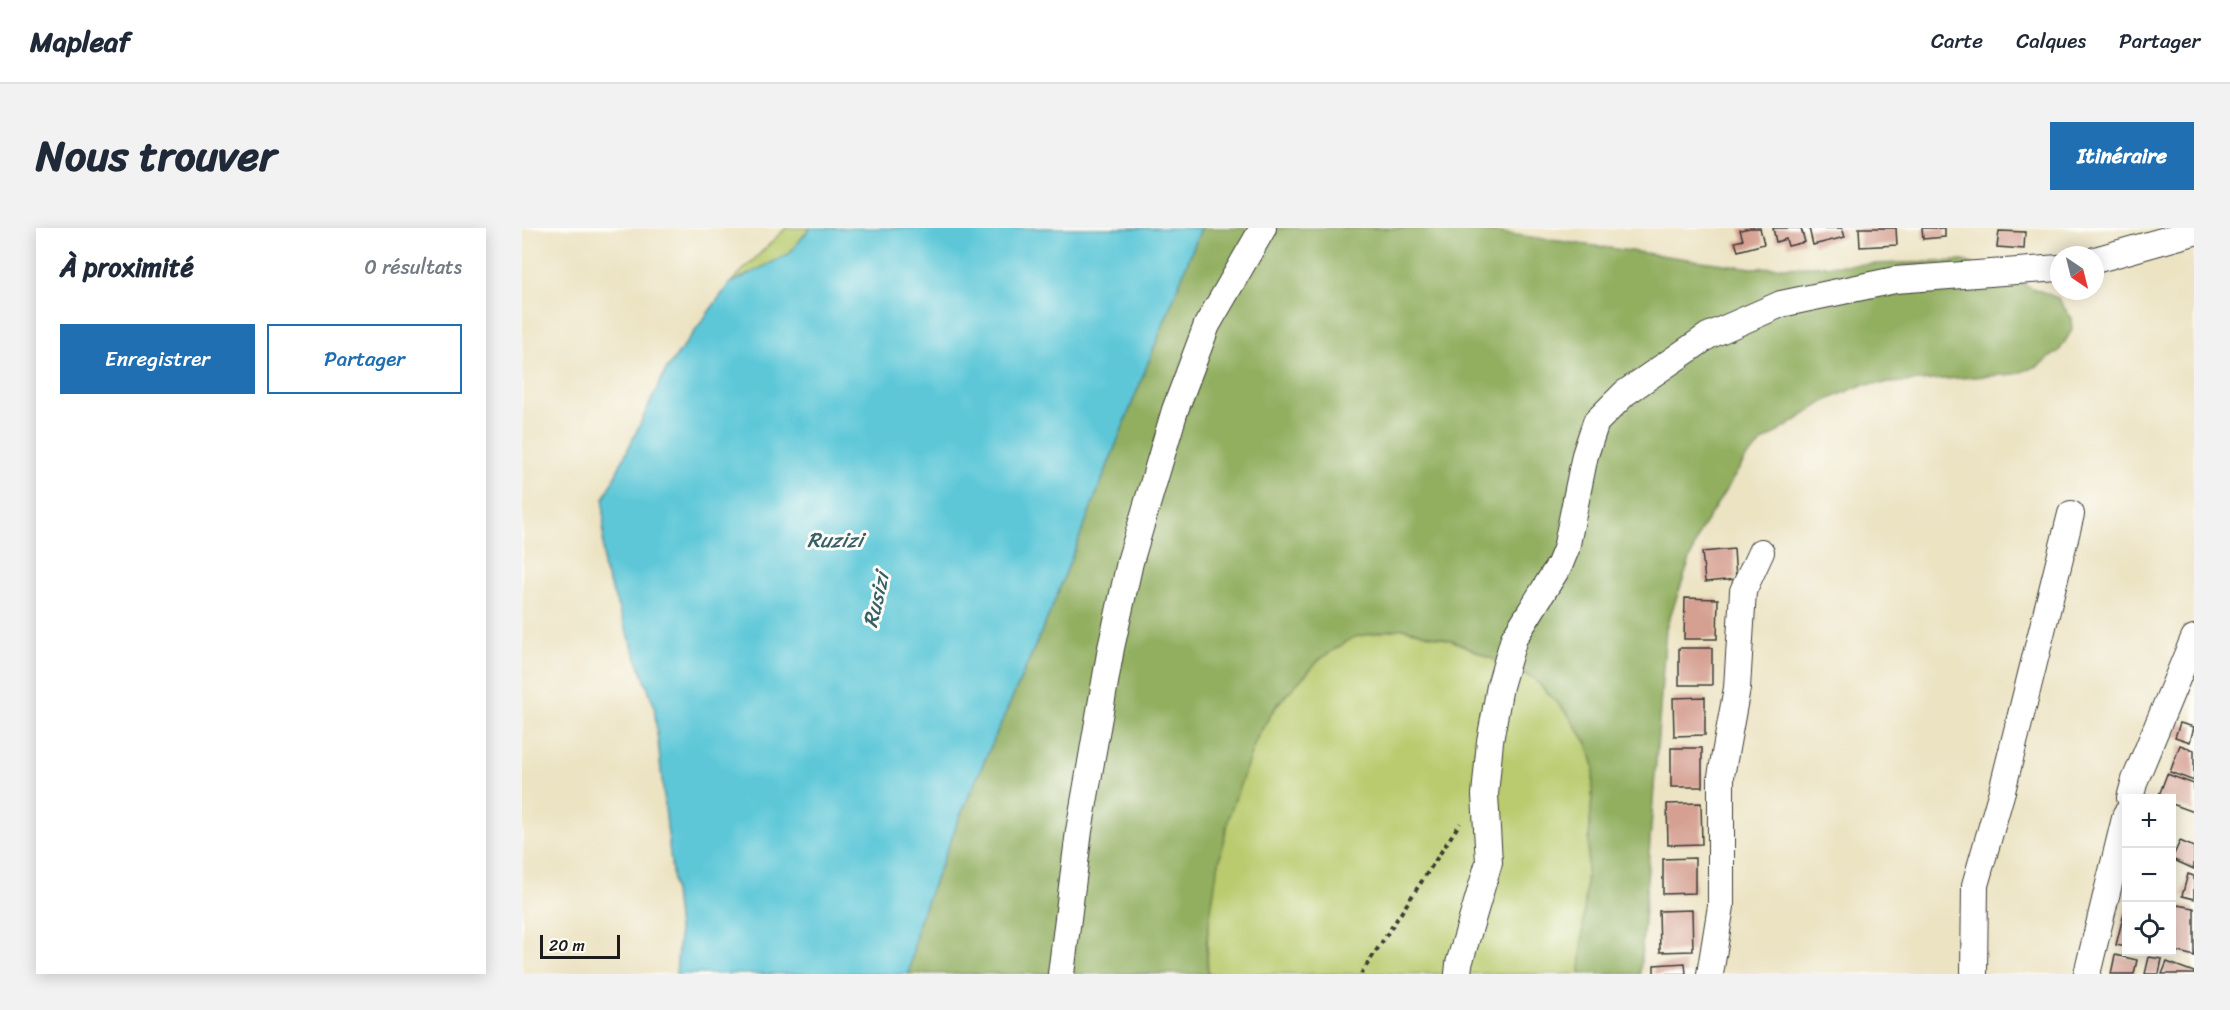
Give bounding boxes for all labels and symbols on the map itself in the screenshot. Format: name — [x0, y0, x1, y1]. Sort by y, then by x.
north arrow — [2050, 246, 2104, 300]
water label: Ruzizi — [807, 521, 867, 559]
water label: Rusizi — [851, 565, 902, 631]
scale bar — [540, 932, 620, 960]

